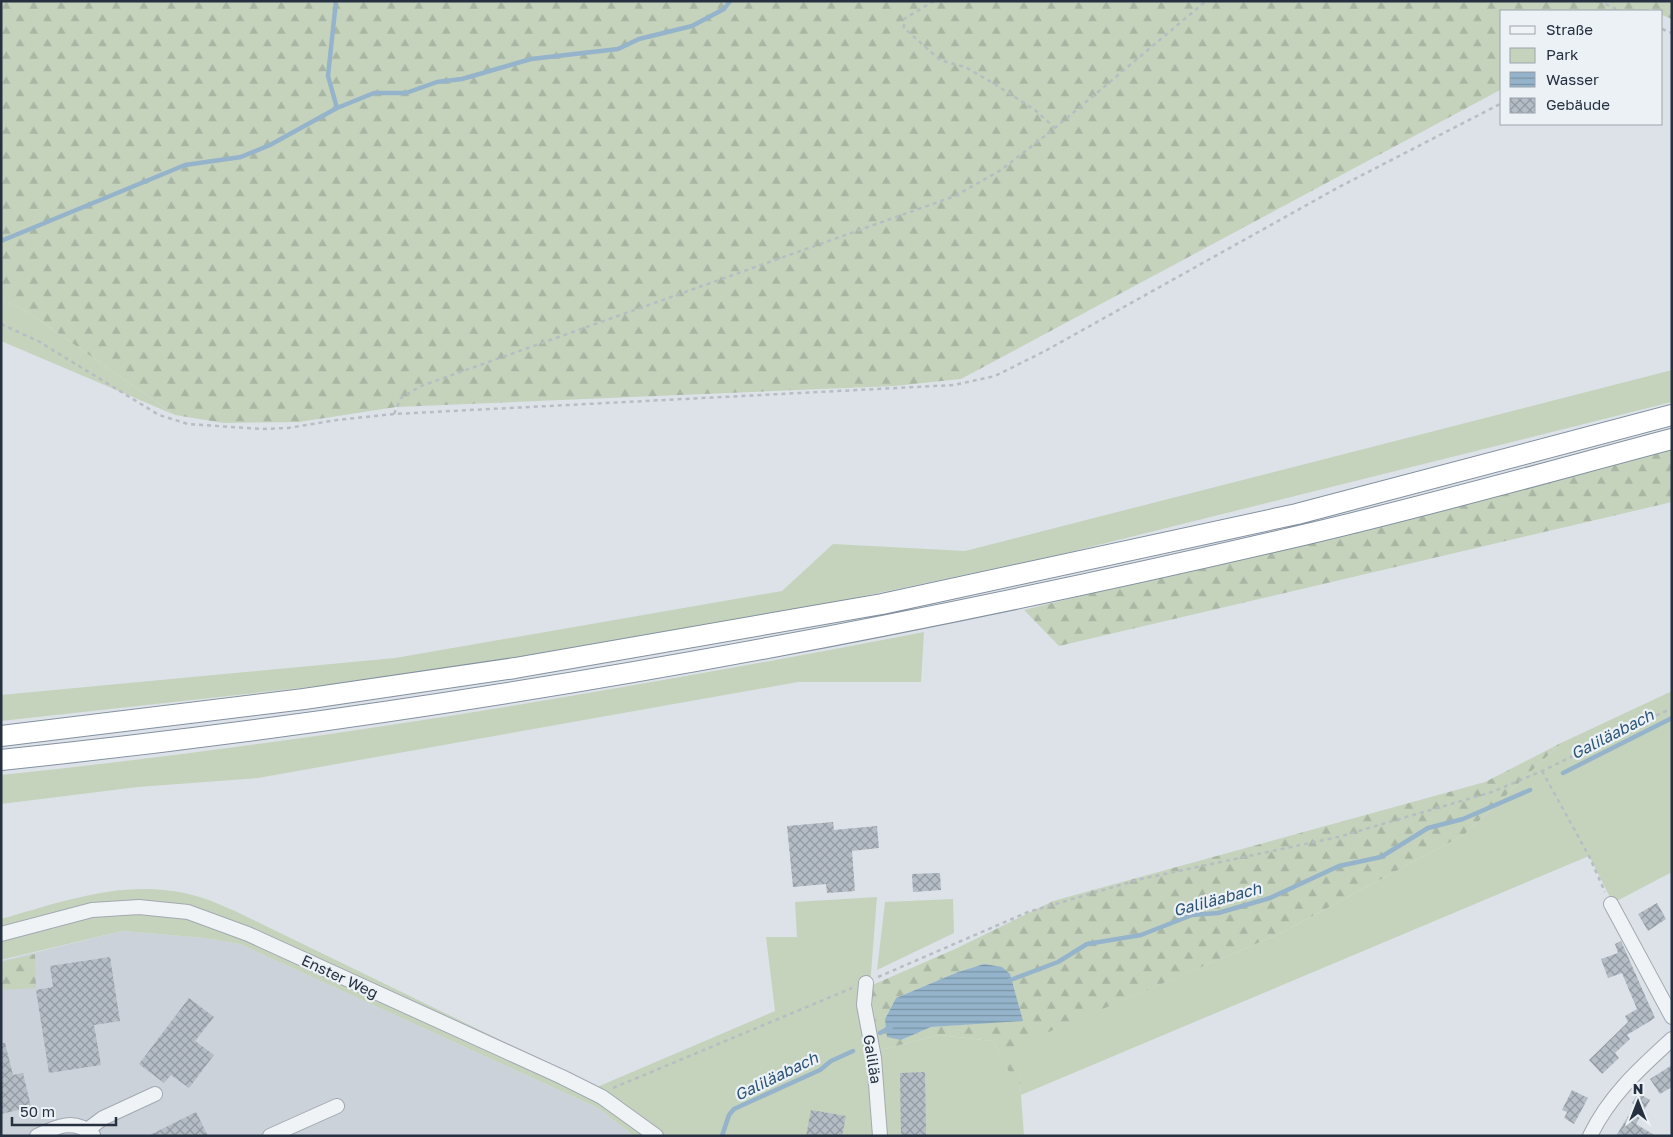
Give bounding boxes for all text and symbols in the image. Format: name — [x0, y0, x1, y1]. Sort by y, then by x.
legend — [1500, 10, 1663, 125]
text: Straße — [1546, 20, 1593, 38]
text: Park — [1546, 45, 1579, 63]
text: Wasser — [1546, 70, 1599, 88]
text: Gebäude — [1546, 95, 1610, 113]
water label: Galiläabach — [1567, 704, 1658, 763]
water label: Galiläabach — [1171, 877, 1264, 920]
street label: Enster Weg — [299, 950, 381, 1002]
street label: Galiläa — [860, 1033, 886, 1085]
water label: Galiläabach — [731, 1047, 822, 1105]
north arrow — [1613, 1077, 1663, 1127]
text: N — [1633, 1080, 1643, 1097]
scale bar — [12, 1094, 116, 1126]
text: 50 m — [20, 1102, 55, 1120]

